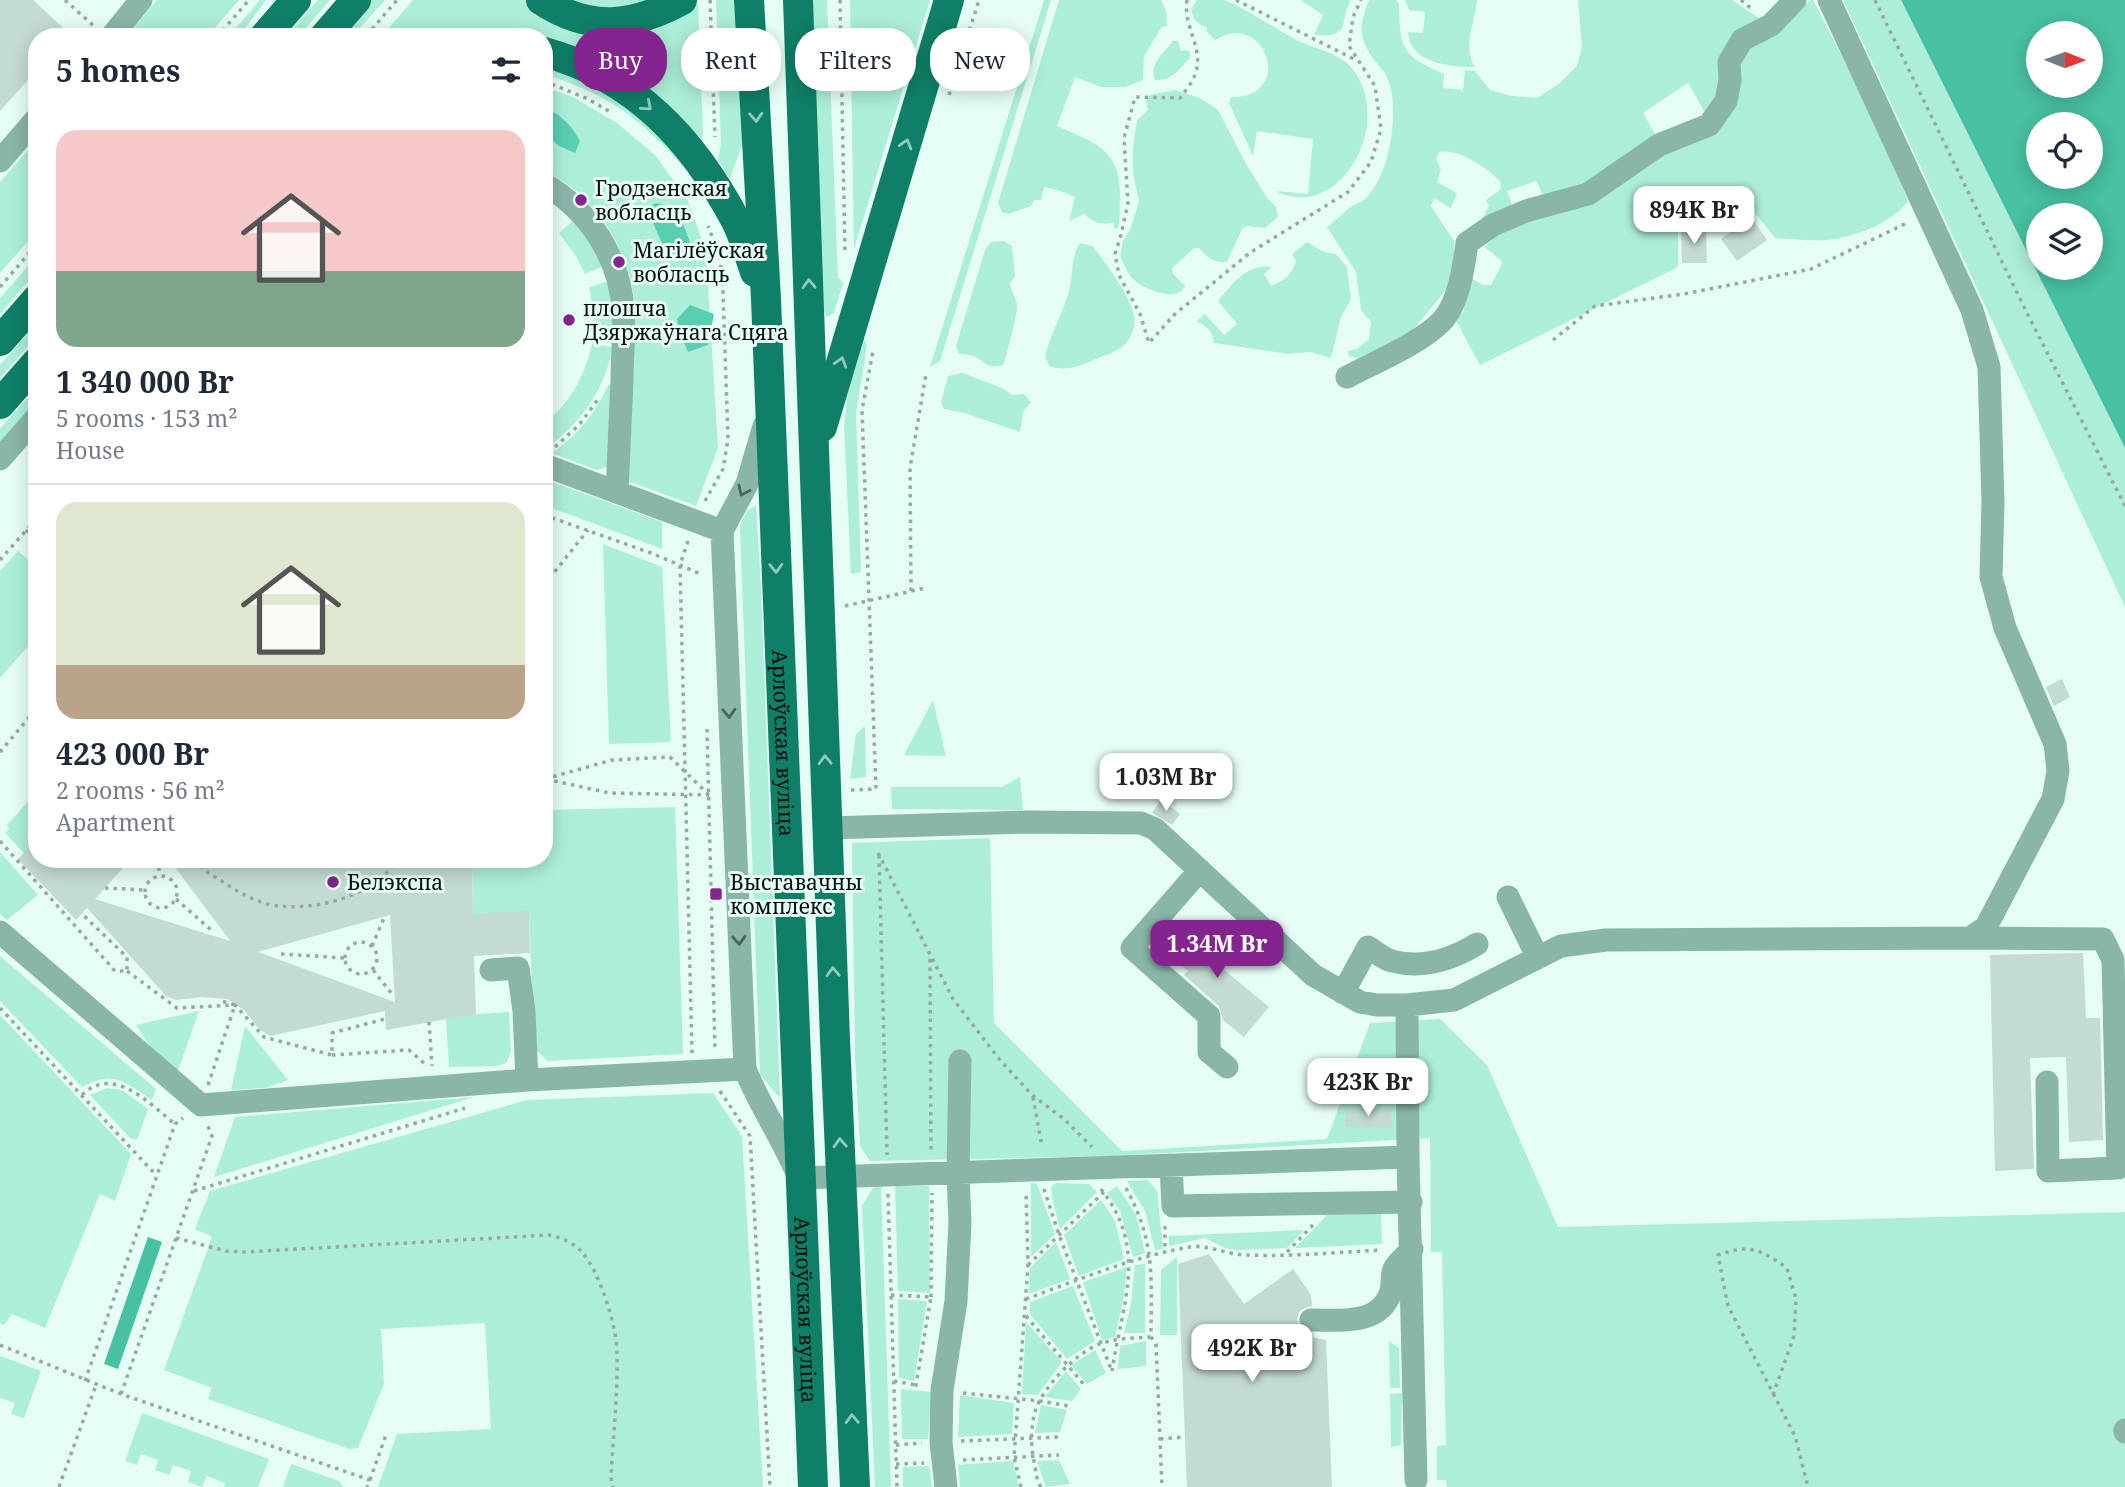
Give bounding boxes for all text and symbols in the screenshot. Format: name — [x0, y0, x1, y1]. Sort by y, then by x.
north arrow — [2026, 21, 2104, 98]
map controls — [2026, 21, 2103, 280]
chip: Buy — [574, 28, 667, 91]
chip: Rent — [681, 28, 781, 91]
chip: Filters — [795, 28, 916, 91]
chip: New — [930, 28, 1030, 91]
text: 5 homes — [56, 50, 180, 91]
icon: filters — [487, 51, 525, 89]
one-way arrow — [638, 98, 651, 110]
one-way arrow — [748, 112, 763, 123]
button: locate — [2026, 112, 2103, 189]
one-way arrow — [897, 138, 912, 150]
place label: Гродзенская вобласць — [595, 174, 727, 226]
icon: home — [228, 175, 354, 301]
pin: 894K Br — [1629, 187, 1759, 246]
marker: Гродзенская вобласць — [573, 192, 589, 208]
text: 894K Br — [1649, 193, 1739, 225]
button: layers — [2026, 203, 2103, 280]
place label: Магілёўская вобласць — [633, 236, 765, 288]
marker: Магілёўская вобласць — [611, 254, 627, 270]
one-way arrow — [801, 279, 816, 290]
place label: плошча Дзяржаўнага Сцяга — [583, 294, 789, 346]
marker: плошча Дзяржаўнага Сцяга — [561, 312, 577, 328]
one-way arrow — [833, 356, 848, 368]
text: 1 340 000 Br — [56, 361, 234, 402]
text: 5 rooms · 153 m² — [56, 402, 238, 434]
text: House — [56, 434, 125, 466]
one-way arrow — [738, 484, 752, 496]
icon: home — [228, 547, 354, 673]
one-way arrow — [768, 563, 783, 574]
street label: Арлоўская вуліца — [766, 649, 801, 837]
one-way arrow — [721, 708, 736, 719]
text: 423 000 Br — [56, 733, 209, 774]
one-way arrow — [818, 754, 833, 765]
pin: 1.03M Br — [1094, 754, 1238, 813]
text: 1.03M Br — [1115, 760, 1217, 792]
text: 2 rooms · 56 m² — [56, 774, 225, 806]
text: Apartment — [56, 806, 175, 838]
place label: Белэкспа — [347, 868, 443, 896]
place label: Выставачны комплекс — [730, 868, 863, 920]
marker: Белэкспа — [325, 874, 341, 890]
marker: Выставачны комплекс — [708, 886, 724, 902]
pin: 1.34M Br — [1145, 920, 1289, 980]
text: 1.34M Br — [1166, 927, 1268, 959]
one-way arrow — [731, 935, 746, 946]
one-way arrow — [825, 966, 840, 977]
pin: 423K Br — [1303, 1058, 1433, 1118]
text: 423K Br — [1323, 1065, 1413, 1097]
one-way arrow — [832, 1137, 847, 1148]
street label: Арлоўская вуліца — [788, 1216, 824, 1404]
pin: 492K Br — [1187, 1324, 1317, 1384]
text: 492K Br — [1207, 1331, 1297, 1363]
one-way arrow — [844, 1413, 859, 1424]

